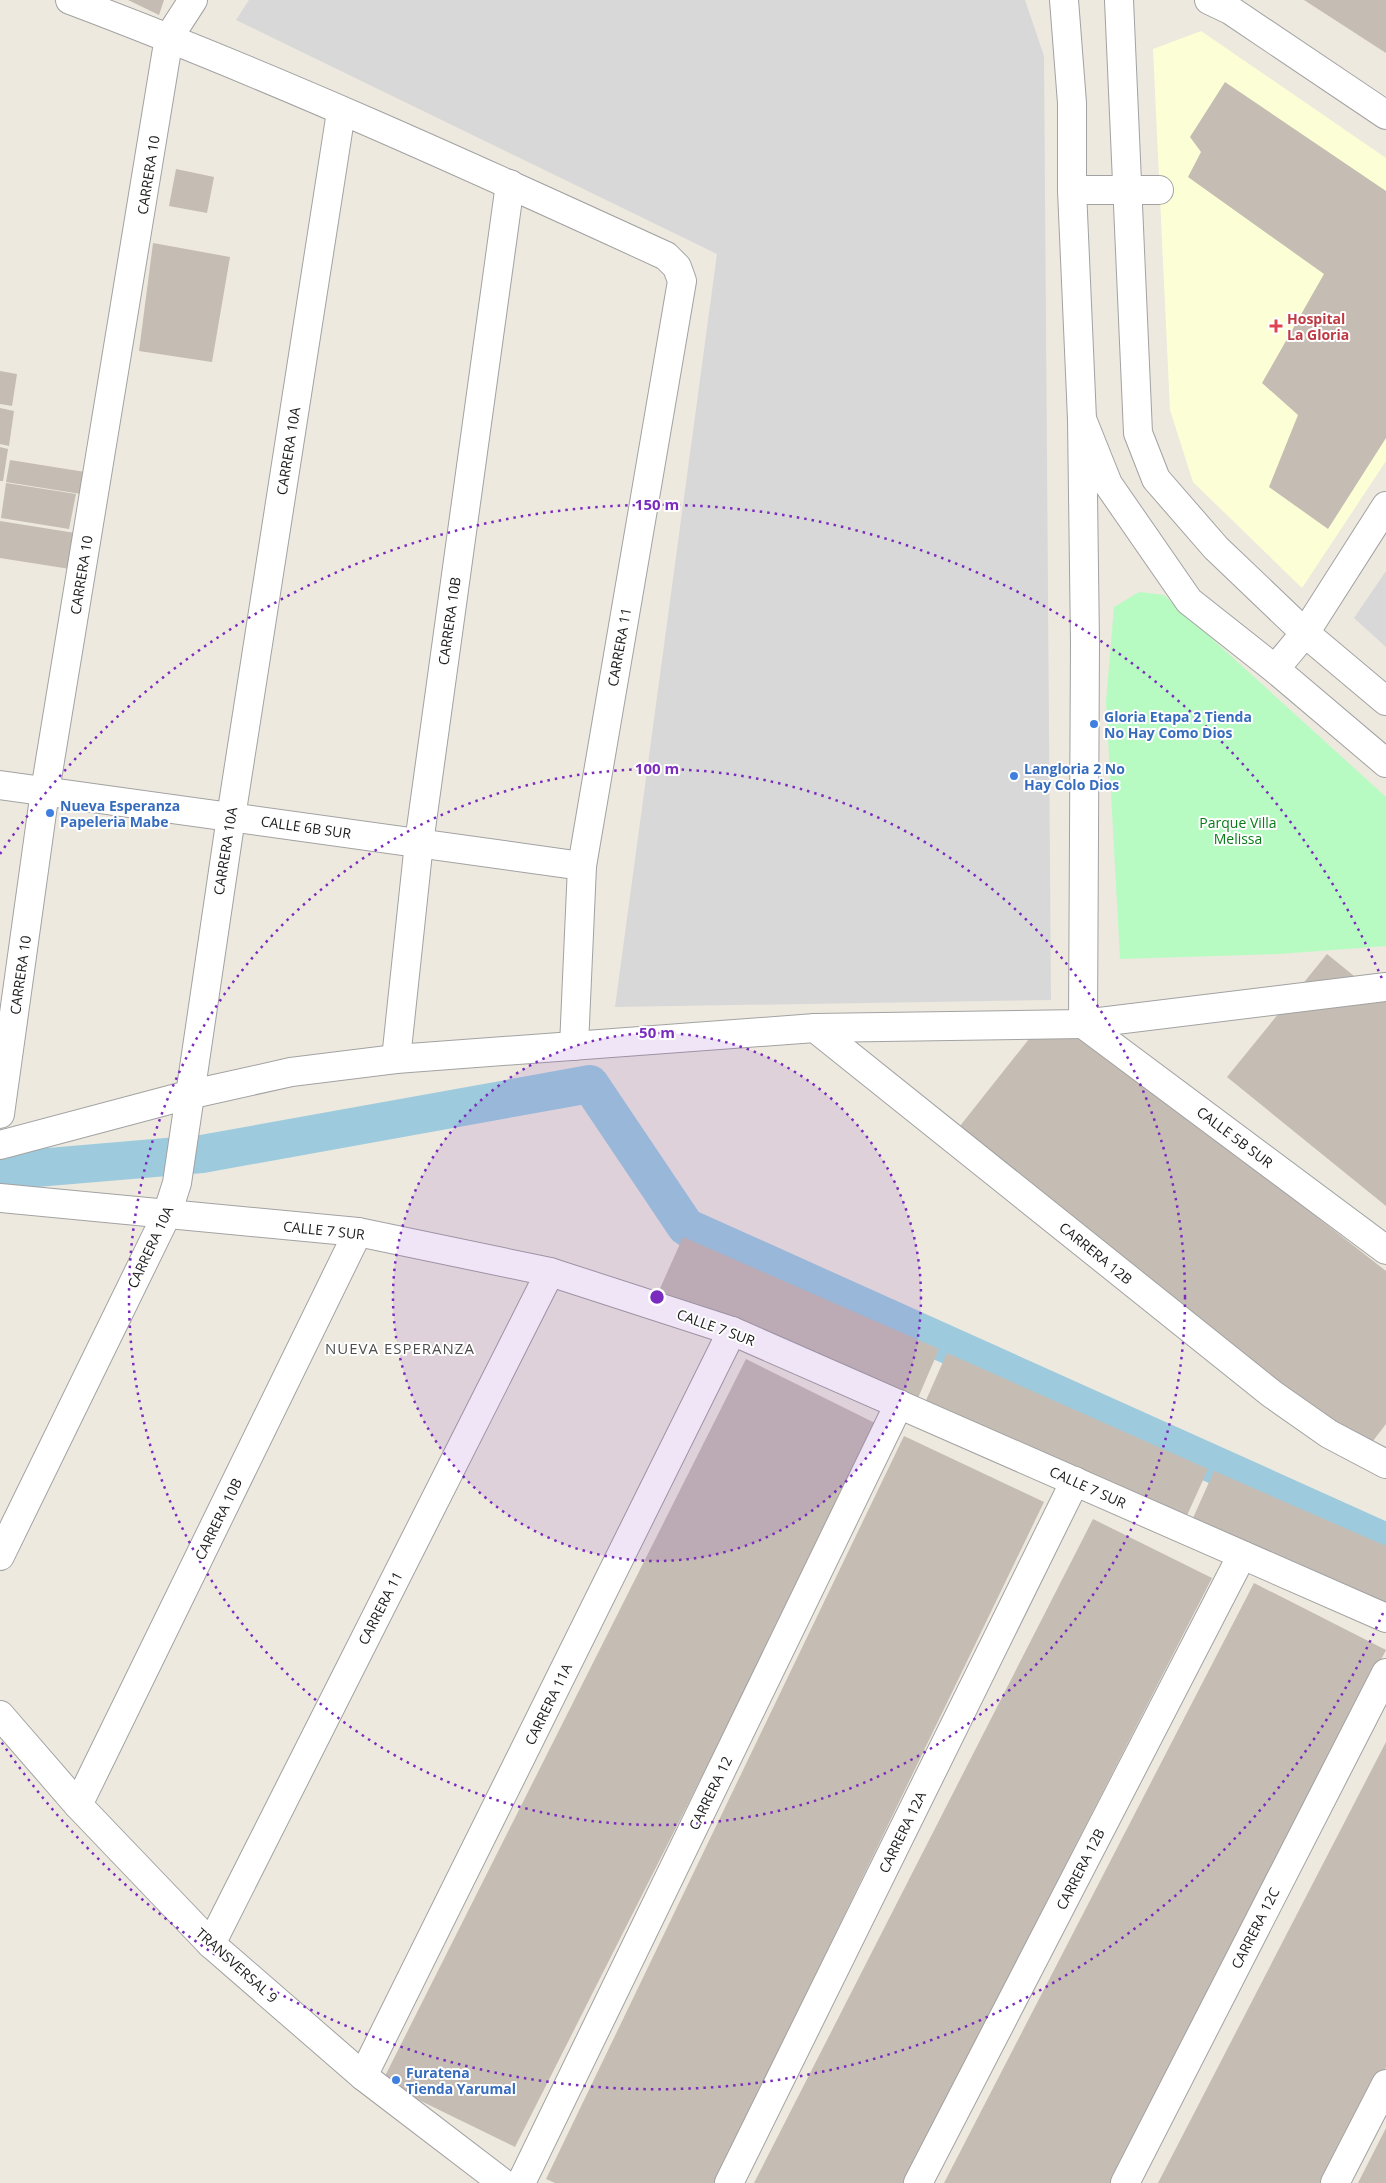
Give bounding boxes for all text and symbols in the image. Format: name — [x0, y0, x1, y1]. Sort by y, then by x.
street label: CARRERA 10 — [132, 134, 164, 216]
place label: Hospital La Gloria — [1287, 309, 1349, 344]
marker: Hospital La Gloria — [1269, 319, 1283, 333]
street label: CARRERA 10A — [272, 406, 304, 496]
text: 150 m — [635, 494, 679, 514]
street label: CARRERA 10 — [65, 534, 97, 616]
street label: CARRERA 10B — [433, 576, 465, 666]
street label: CARRERA 11 — [603, 606, 635, 688]
place label: Gloria Etapa 2 Tienda No Hay Como Dios — [1104, 707, 1252, 742]
marker: Gloria Etapa 2 Tienda No Hay Como Dios — [1088, 718, 1100, 730]
text: 100 m — [635, 758, 679, 778]
place label: Langloria 2 No Hay Colo Dios — [1024, 759, 1125, 794]
marker: Langloria 2 No Hay Colo Dios — [1008, 770, 1020, 782]
place label: Nueva Esperanza Papeleria Mabe — [60, 796, 180, 831]
street label: CARRERA 10A — [209, 806, 241, 896]
marker: Nueva Esperanza Papeleria Mabe — [44, 807, 56, 819]
street label: CALLE 6B SUR — [260, 811, 353, 843]
park label: Parque Villa Melissa — [1199, 813, 1277, 848]
street label: CARRERA 10 — [5, 934, 35, 1016]
text: 50 m — [639, 1022, 675, 1042]
street label: CALLE 5B SUR — [1193, 1102, 1277, 1172]
street label: CARRERA 10A — [123, 1203, 177, 1291]
street label: CALLE 7 SUR — [282, 1216, 366, 1244]
street label: CARRERA 12B — [1055, 1218, 1137, 1288]
centre of rings — [648, 1288, 666, 1306]
street label: CALLE 7 SUR — [674, 1304, 758, 1350]
district label: NUEVA ESPERANZA — [325, 1338, 475, 1358]
street label: CALLE 7 SUR — [1047, 1462, 1130, 1512]
street label: CARRERA 10B — [190, 1475, 246, 1563]
street label: CARRERA 11 — [353, 1568, 407, 1648]
street label: CARRERA 11A — [520, 1660, 576, 1748]
street label: CARRERA 12 — [684, 1753, 736, 1833]
street label: CARRERA 12A — [874, 1788, 930, 1876]
street label: CARRERA 12B — [1051, 1825, 1109, 1913]
street label: CARRERA 12C — [1226, 1884, 1284, 1972]
street label: TRANSVERSAL 9 — [192, 1923, 282, 2007]
place label: Furatena Tienda Yarumal — [406, 2063, 516, 2098]
marker: Furatena Tienda Yarumal — [390, 2074, 402, 2086]

